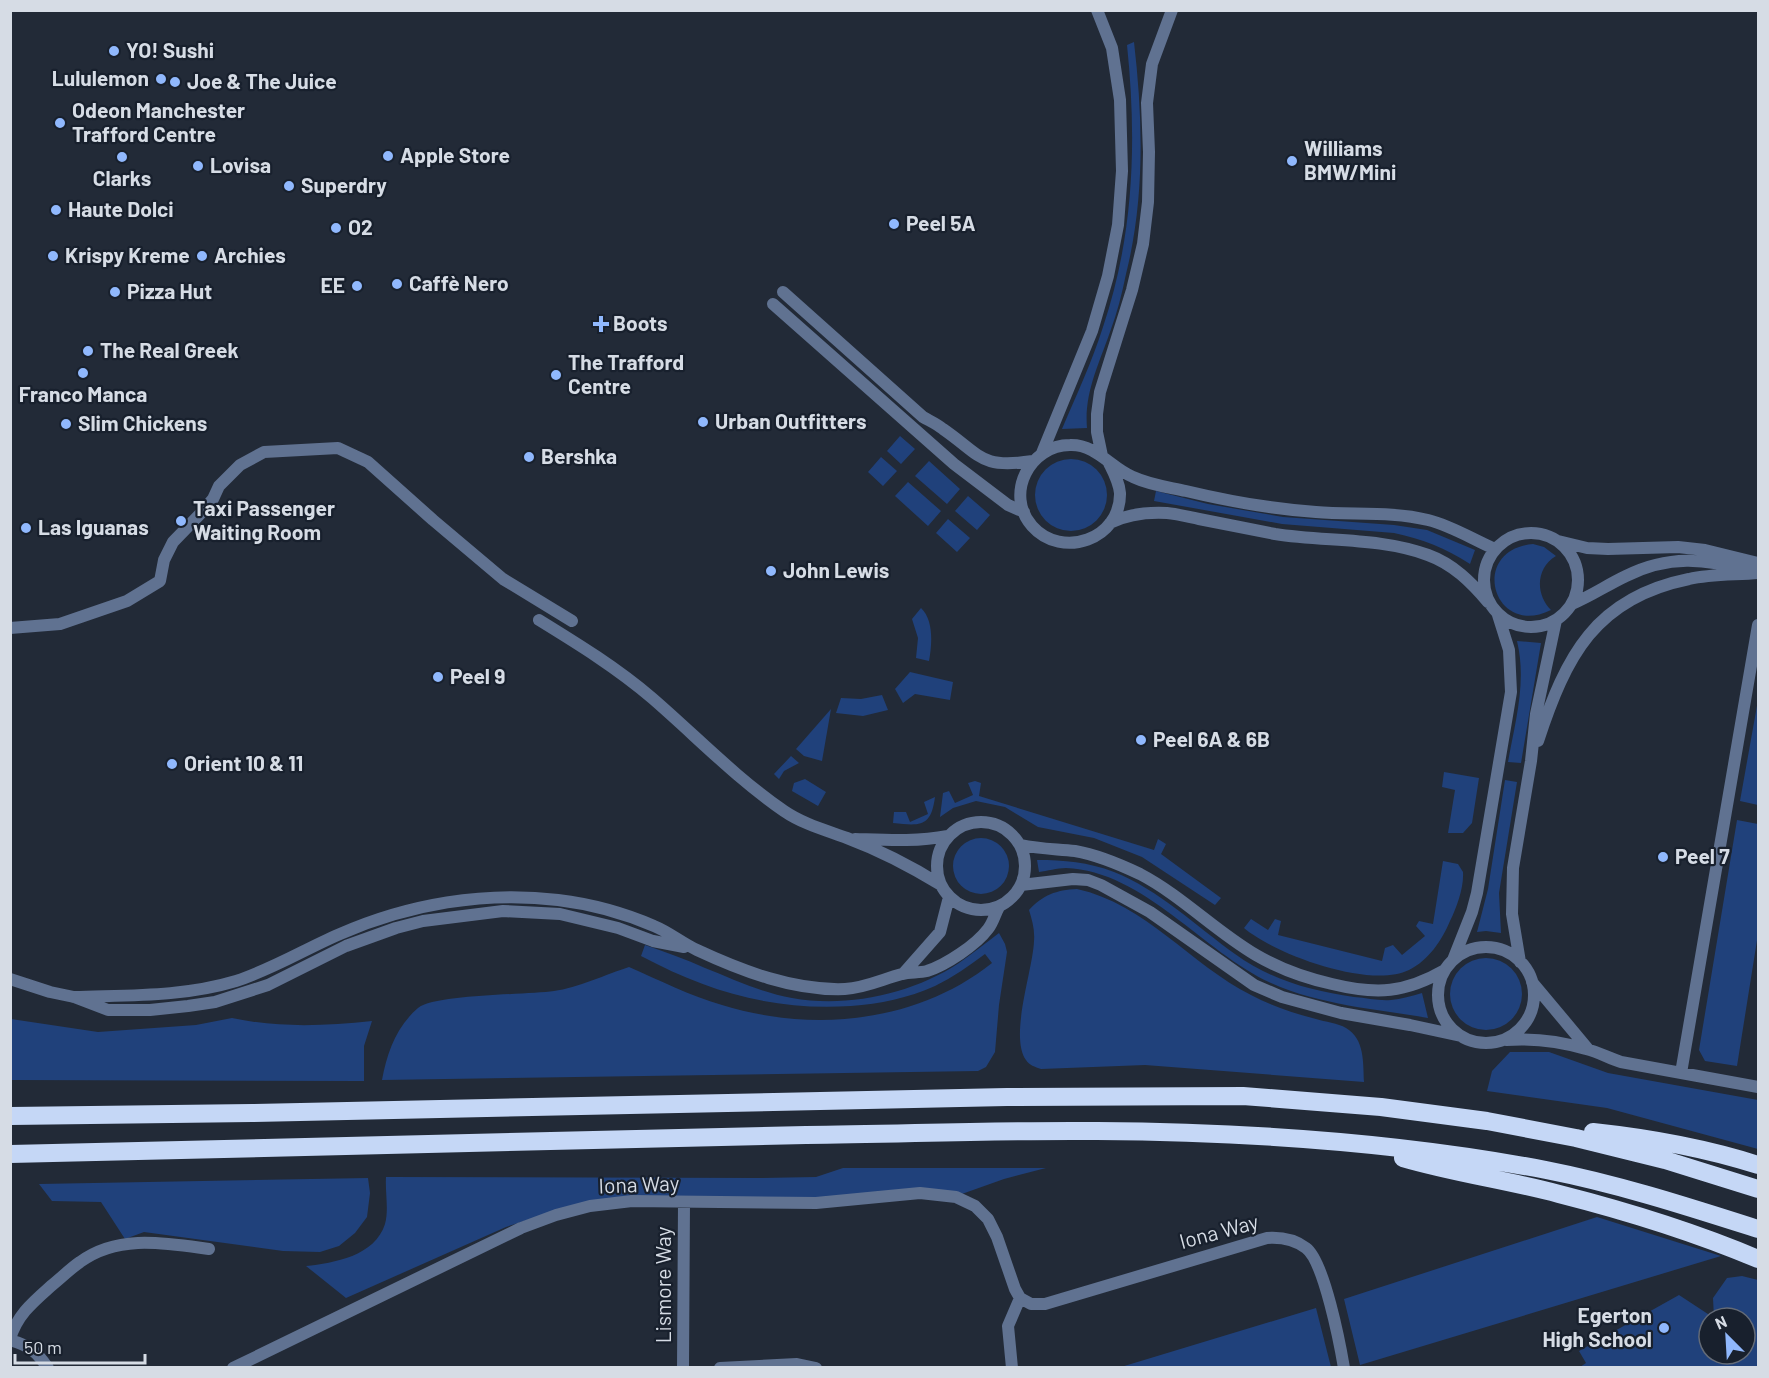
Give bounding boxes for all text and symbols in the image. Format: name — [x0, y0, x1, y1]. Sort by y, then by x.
place label: YO! Sushi — [126, 37, 214, 62]
marker: YO! Sushi — [107, 44, 121, 58]
place label: Lululemon — [52, 65, 149, 90]
place label: Joe & The Juice — [187, 68, 337, 93]
marker: Lululemon — [154, 72, 168, 86]
marker: Joe & The Juice — [168, 75, 182, 89]
place label: Odeon Manchester Trafford Centre — [72, 97, 245, 146]
marker: Odeon Manchester Trafford Centre — [53, 116, 67, 130]
place label: Williams BMW/Mini — [1304, 135, 1396, 184]
place label: Apple Store — [400, 142, 510, 167]
marker: Apple Store — [381, 149, 395, 163]
marker: Clarks — [115, 150, 129, 164]
place label: Lovisa — [210, 152, 271, 177]
marker: Williams BMW/Mini — [1285, 154, 1299, 168]
marker: Lovisa — [191, 159, 205, 173]
place label: Clarks — [93, 165, 151, 190]
place label: Superdry — [301, 172, 387, 197]
marker: Superdry — [282, 179, 296, 193]
place label: Haute Dolci — [68, 196, 174, 221]
marker: Haute Dolci — [49, 203, 63, 217]
place label: Peel 5A — [906, 210, 976, 235]
place label: O2 — [348, 214, 373, 239]
marker: Peel 5A — [887, 217, 901, 231]
marker: O2 — [329, 221, 343, 235]
place label: Krispy Kreme — [65, 242, 190, 267]
place label: Archies — [214, 242, 286, 267]
marker: Krispy Kreme — [46, 249, 60, 263]
marker: Archies — [195, 249, 209, 263]
place label: Caffè Nero — [409, 270, 509, 295]
place label: EE — [320, 272, 345, 297]
marker: Caffè Nero — [390, 277, 404, 291]
place label: Pizza Hut — [127, 278, 212, 303]
marker: EE — [350, 279, 364, 293]
marker: Pizza Hut — [108, 285, 122, 299]
place label: Boots — [613, 310, 668, 335]
marker: Boots — [594, 317, 608, 331]
place label: The Real Greek — [100, 337, 239, 362]
marker: The Real Greek — [81, 344, 95, 358]
place label: The Trafford Centre — [568, 349, 684, 398]
marker: Franco Manca — [76, 366, 90, 380]
marker: The Trafford Centre — [549, 368, 563, 382]
place label: Franco Manca — [19, 381, 147, 406]
place label: Urban Outfitters — [715, 408, 867, 433]
place label: Slim Chickens — [78, 410, 207, 435]
marker: Urban Outfitters — [696, 415, 710, 429]
marker: Slim Chickens — [59, 417, 73, 431]
place label: Bershka — [541, 443, 617, 468]
marker: Bershka — [522, 450, 536, 464]
place label: Taxi Passenger Waiting Room — [193, 495, 335, 544]
place label: Las Iguanas — [38, 514, 149, 539]
marker: Taxi Passenger Waiting Room — [174, 514, 188, 528]
marker: Las Iguanas — [19, 521, 33, 535]
place label: John Lewis — [783, 557, 889, 582]
marker: John Lewis — [764, 564, 778, 578]
place label: Peel 9 — [450, 663, 505, 688]
marker: Peel 9 — [431, 670, 445, 684]
place label: Peel 6A & 6B — [1153, 726, 1270, 751]
marker: Peel 6A & 6B — [1134, 733, 1148, 747]
place label: Orient 10 & 11 — [184, 750, 303, 775]
marker: Orient 10 & 11 — [165, 757, 179, 771]
place label: Peel 7 — [1675, 843, 1730, 868]
marker: Peel 7 — [1656, 850, 1670, 864]
street label: Iona Way — [598, 1170, 680, 1197]
street label: Iona Way — [1176, 1208, 1261, 1253]
street label: Lismore Way — [650, 1226, 675, 1343]
place label: Egerton High School — [1542, 1302, 1652, 1351]
north arrow — [1697, 1306, 1757, 1366]
text: N — [1712, 1311, 1729, 1333]
marker: Egerton High School — [1657, 1321, 1671, 1335]
scale bar — [15, 1327, 146, 1365]
text: 50 m — [24, 1336, 62, 1358]

